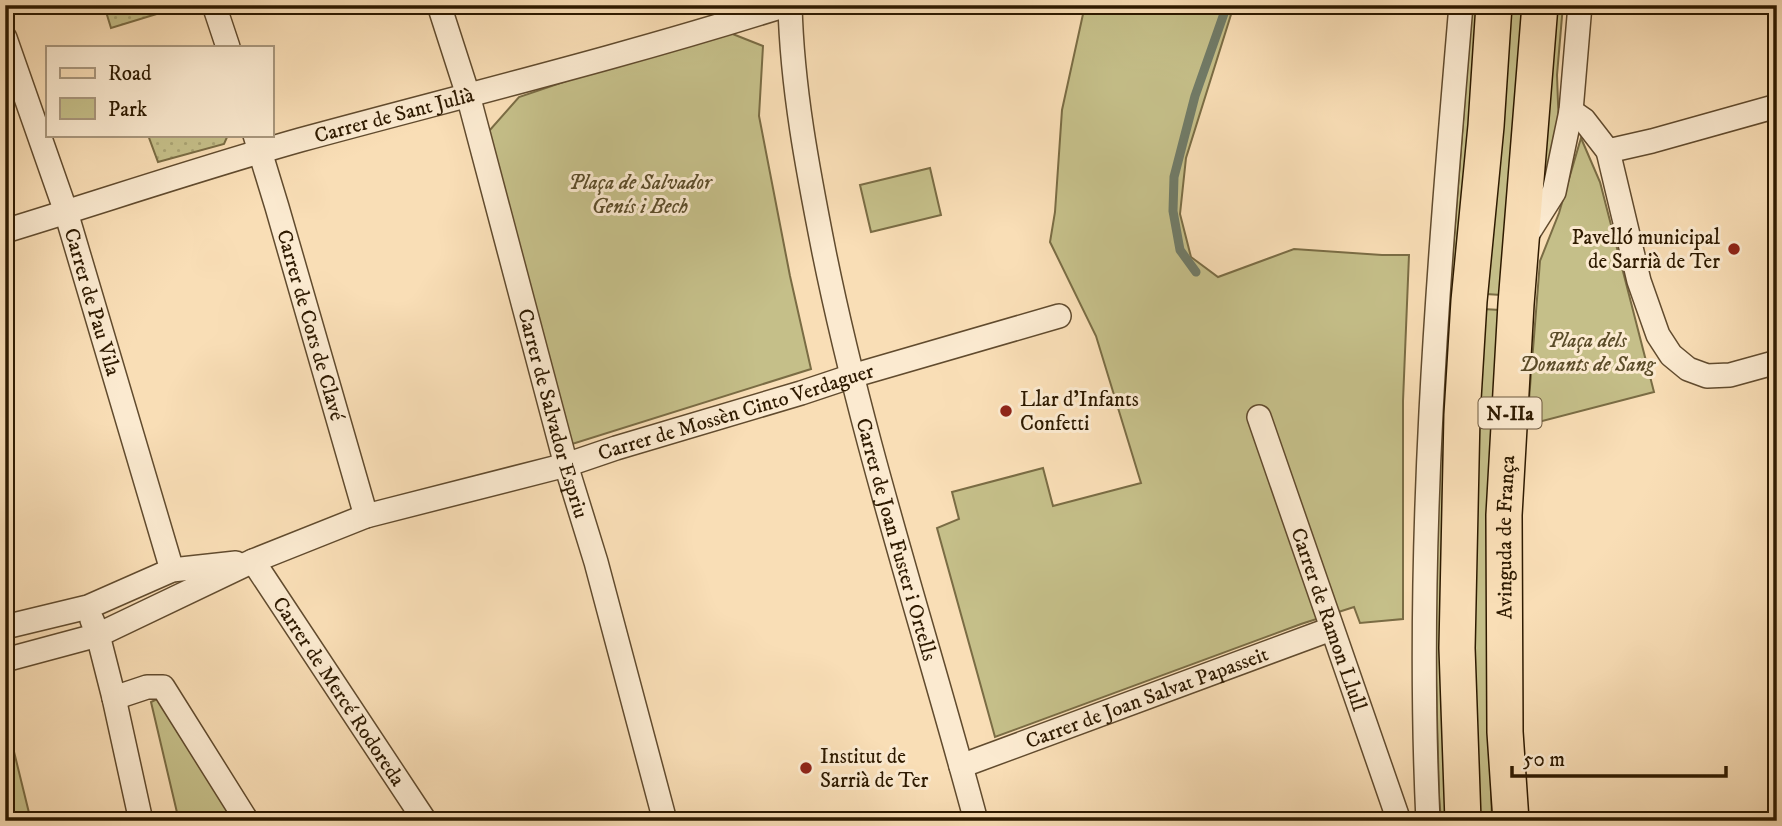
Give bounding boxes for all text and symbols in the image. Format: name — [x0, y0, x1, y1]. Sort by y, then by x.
legend — [46, 46, 273, 136]
text: Road — [108, 61, 152, 87]
street label: Carrer de Sant Julià — [312, 82, 477, 150]
text: Park — [108, 97, 148, 123]
park label: Plaça de Salvador Genís i Bech — [568, 170, 713, 220]
street label: Carrer de Pau Vila — [57, 225, 126, 379]
place label: Pavelló municipal de Sarrià de Ter — [1571, 225, 1721, 275]
street label: Carrer de Cors de Clavé — [270, 227, 350, 424]
marker: Pavelló municipal de Sarrià de Ter — [1726, 241, 1742, 257]
street label: Carrer de Salvador Espriu — [511, 306, 594, 521]
park label: Plaça dels Donants de Sang — [1519, 328, 1656, 378]
street label: Carrer de Mossèn Cinto Verdaguer — [595, 358, 877, 467]
place label: Llar d'Infants Confetti — [1020, 387, 1139, 437]
road number: N-IIa — [1478, 398, 1542, 428]
marker: Llar d'Infants Confetti — [998, 403, 1014, 419]
street label: Carrer de Joan Fuster i Ortells — [849, 415, 942, 664]
street label: Avinguda de França — [1492, 454, 1521, 619]
street label: Carrer de Ramon Llull — [1284, 525, 1372, 715]
street label: Carrer de Mercé Rodoreda — [266, 592, 410, 791]
street label: Carrer de Joan Salvat Papasseit — [1022, 641, 1272, 755]
scale bar — [1512, 735, 1726, 779]
place label: Institut de Sarrià de Ter — [820, 744, 929, 794]
text: 50 m — [1523, 747, 1565, 773]
marker: Institut de Sarrià de Ter — [798, 760, 814, 776]

